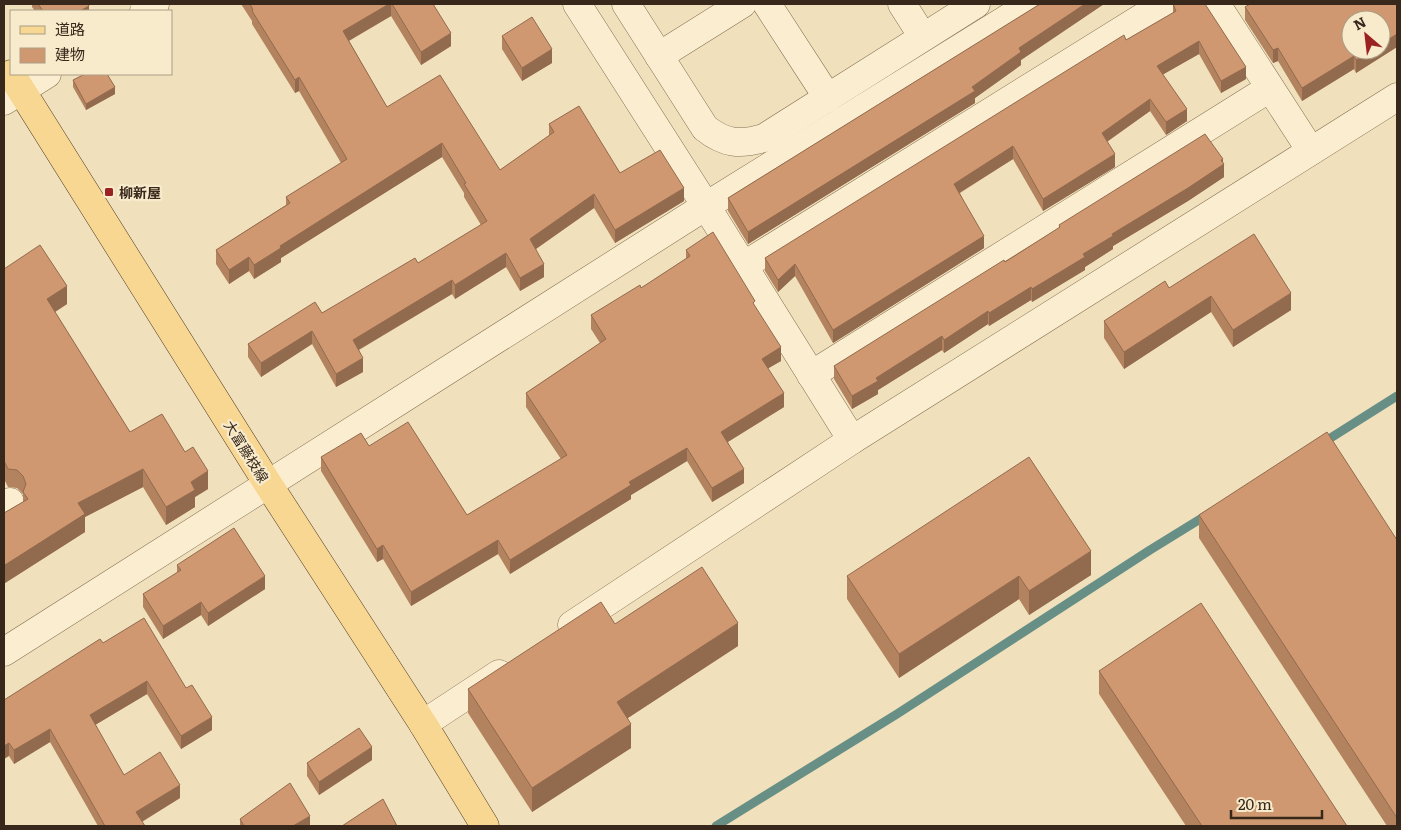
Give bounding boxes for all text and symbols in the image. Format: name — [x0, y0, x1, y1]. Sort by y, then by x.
legend — [10, 10, 172, 75]
north arrow — [1341, 10, 1391, 60]
text: N — [1350, 11, 1370, 34]
text: 道路 — [55, 17, 85, 40]
text: 建物 — [55, 42, 85, 65]
place label: 柳新屋 — [119, 182, 161, 202]
marker: 柳新屋 — [103, 186, 115, 198]
street label: 大富藤枝線 — [220, 416, 274, 486]
scale bar — [1231, 788, 1322, 820]
text: 20 m — [1238, 792, 1272, 815]

